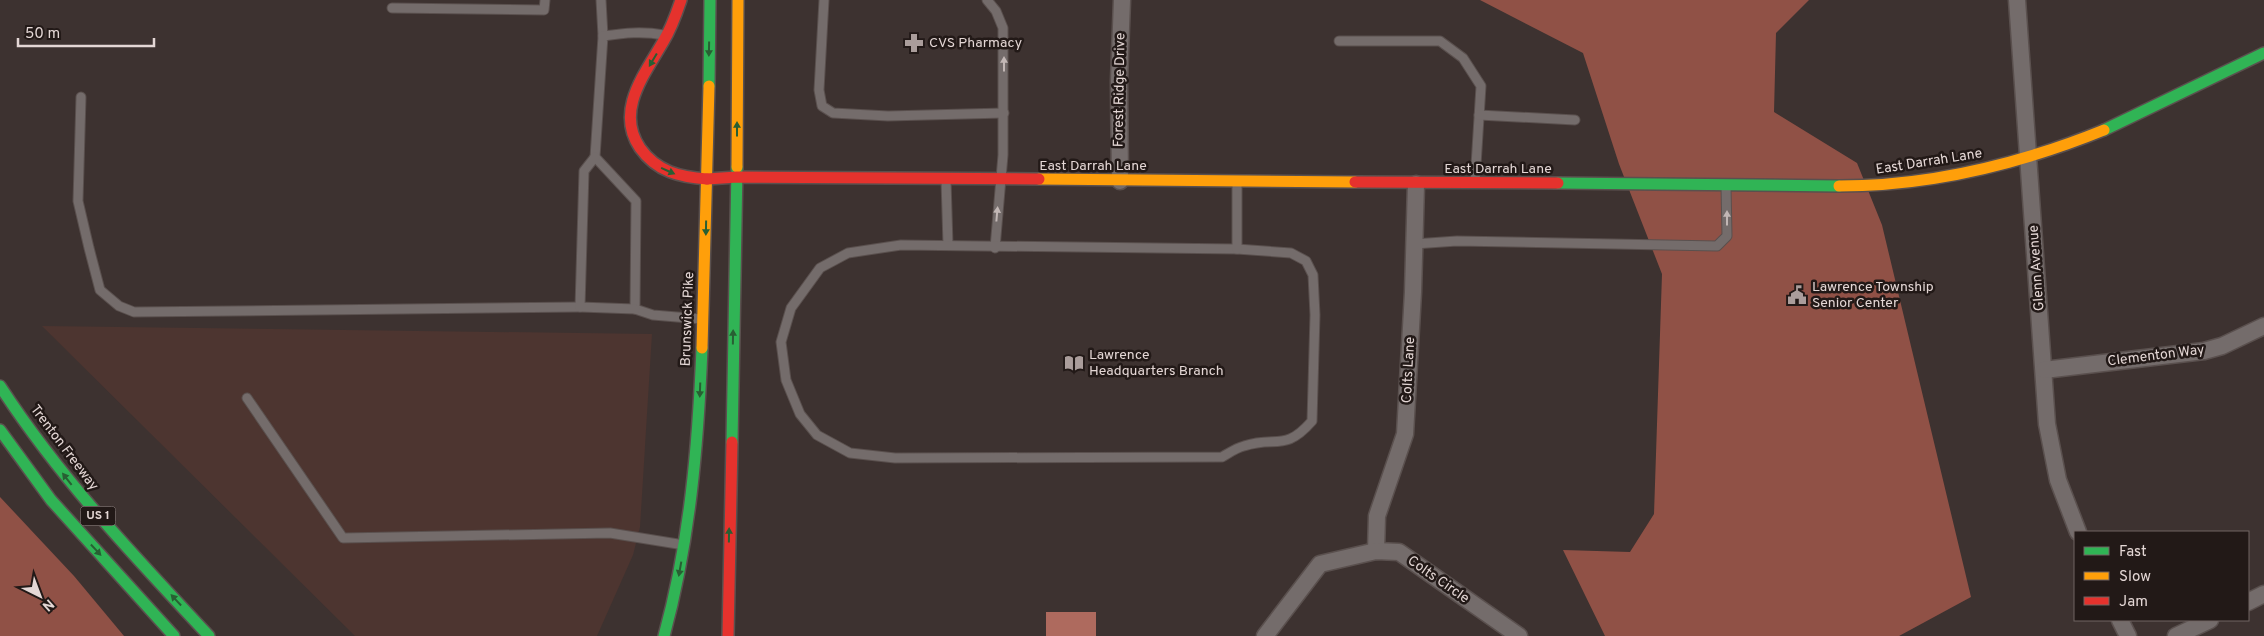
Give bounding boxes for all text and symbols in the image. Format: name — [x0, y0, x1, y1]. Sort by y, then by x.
scale bar — [18, 15, 154, 47]
text: 50 m — [25, 25, 60, 44]
pharmacy icon: CVS Pharmacy — [903, 32, 925, 54]
street label: Forest Ridge Drive — [1111, 33, 1129, 147]
place label: CVS Pharmacy — [929, 35, 1022, 52]
one-way arrow — [705, 41, 713, 57]
one-way arrow — [648, 53, 658, 66]
one-way arrow — [1000, 56, 1008, 72]
one-way arrow — [733, 120, 741, 136]
street label: East Darrah Lane — [1875, 145, 1983, 179]
street label: East Darrah Lane — [1039, 158, 1147, 175]
street label: East Darrah Lane — [1444, 161, 1552, 178]
one-way arrow — [661, 168, 675, 176]
one-way arrow — [993, 205, 1001, 221]
one-way arrow — [1723, 210, 1731, 226]
one-way arrow — [702, 220, 710, 236]
street label: Glenn Avenue — [2026, 224, 2048, 312]
street label: Brunswick Pike — [678, 271, 698, 367]
place label: Lawrence Township Senior Center — [1812, 279, 1934, 312]
public building icon: Lawrence Township Senior Center — [1786, 284, 1808, 306]
one-way arrow — [729, 329, 737, 345]
street label: Colts Lane — [1399, 336, 1419, 404]
street label: Clementon Way — [2106, 342, 2206, 370]
place label: Lawrence Headquarters Branch — [1089, 347, 1224, 380]
library icon: Lawrence Headquarters Branch — [1063, 352, 1085, 374]
one-way arrow — [696, 382, 704, 398]
street label: Trenton Freeway — [26, 402, 102, 494]
one-way arrow — [62, 473, 73, 486]
road number: US 1 — [80, 506, 116, 526]
one-way arrow — [725, 527, 733, 543]
legend — [2074, 531, 2249, 621]
text: Fast — [2119, 543, 2147, 562]
one-way arrow — [90, 544, 102, 556]
street label: Colts Circle — [1404, 553, 1472, 607]
one-way arrow — [675, 561, 683, 577]
text: Slow — [2119, 568, 2151, 587]
north arrow — [15, 571, 65, 621]
text: Jam — [2119, 593, 2148, 612]
text: N — [38, 595, 57, 614]
one-way arrow — [170, 595, 182, 607]

